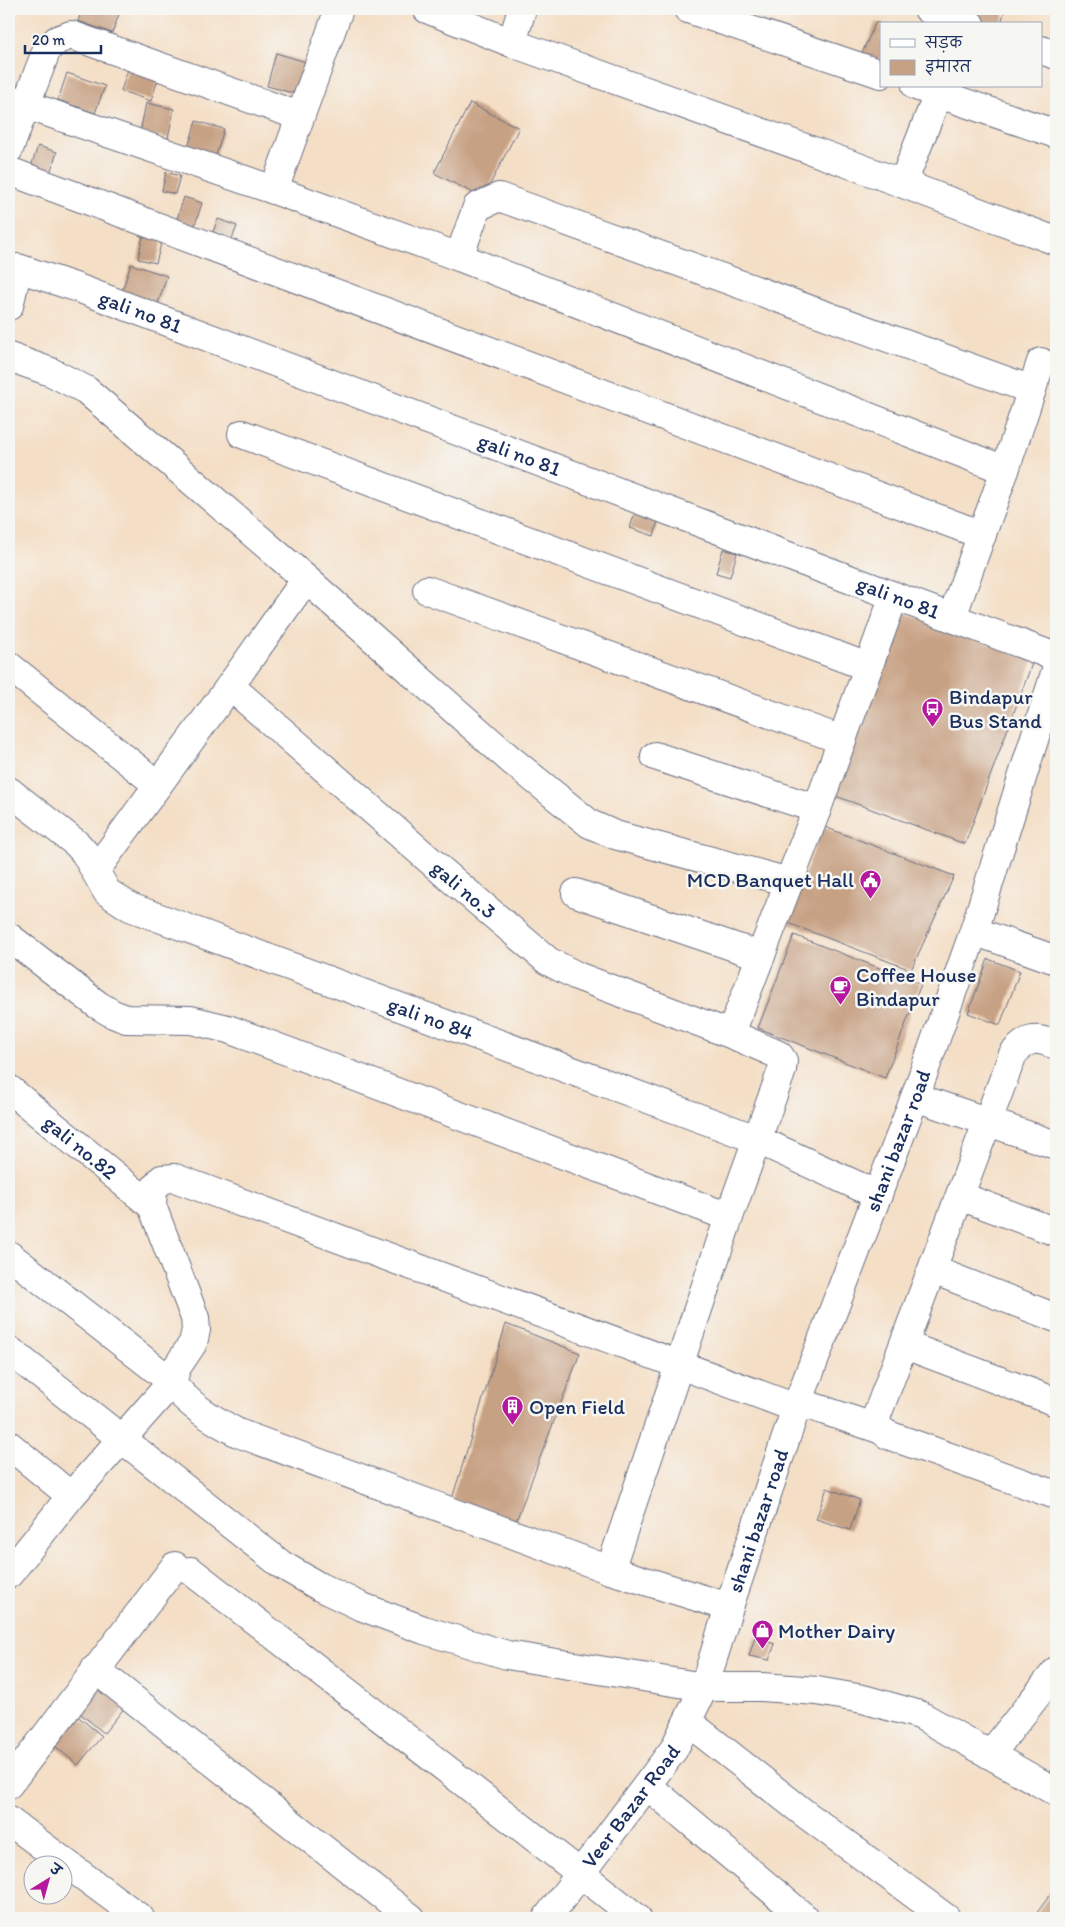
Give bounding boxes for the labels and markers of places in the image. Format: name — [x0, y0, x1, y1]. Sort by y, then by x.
place label: Bindapur Bus Stand — [949, 684, 1042, 733]
bus stop icon: Bindapur Bus Stand — [921, 697, 945, 728]
place label: MCD Banquet Hall — [687, 867, 854, 892]
public building icon: MCD Banquet Hall — [858, 868, 882, 899]
place label: Coffee House Bindapur — [856, 962, 977, 1011]
cafe icon: Coffee House Bindapur — [828, 975, 852, 1006]
place label: Open Field — [529, 1394, 625, 1419]
building icon: Open Field — [501, 1395, 525, 1426]
place label: Mother Dairy — [778, 1618, 895, 1643]
shop icon: Mother Dairy — [750, 1619, 774, 1650]

